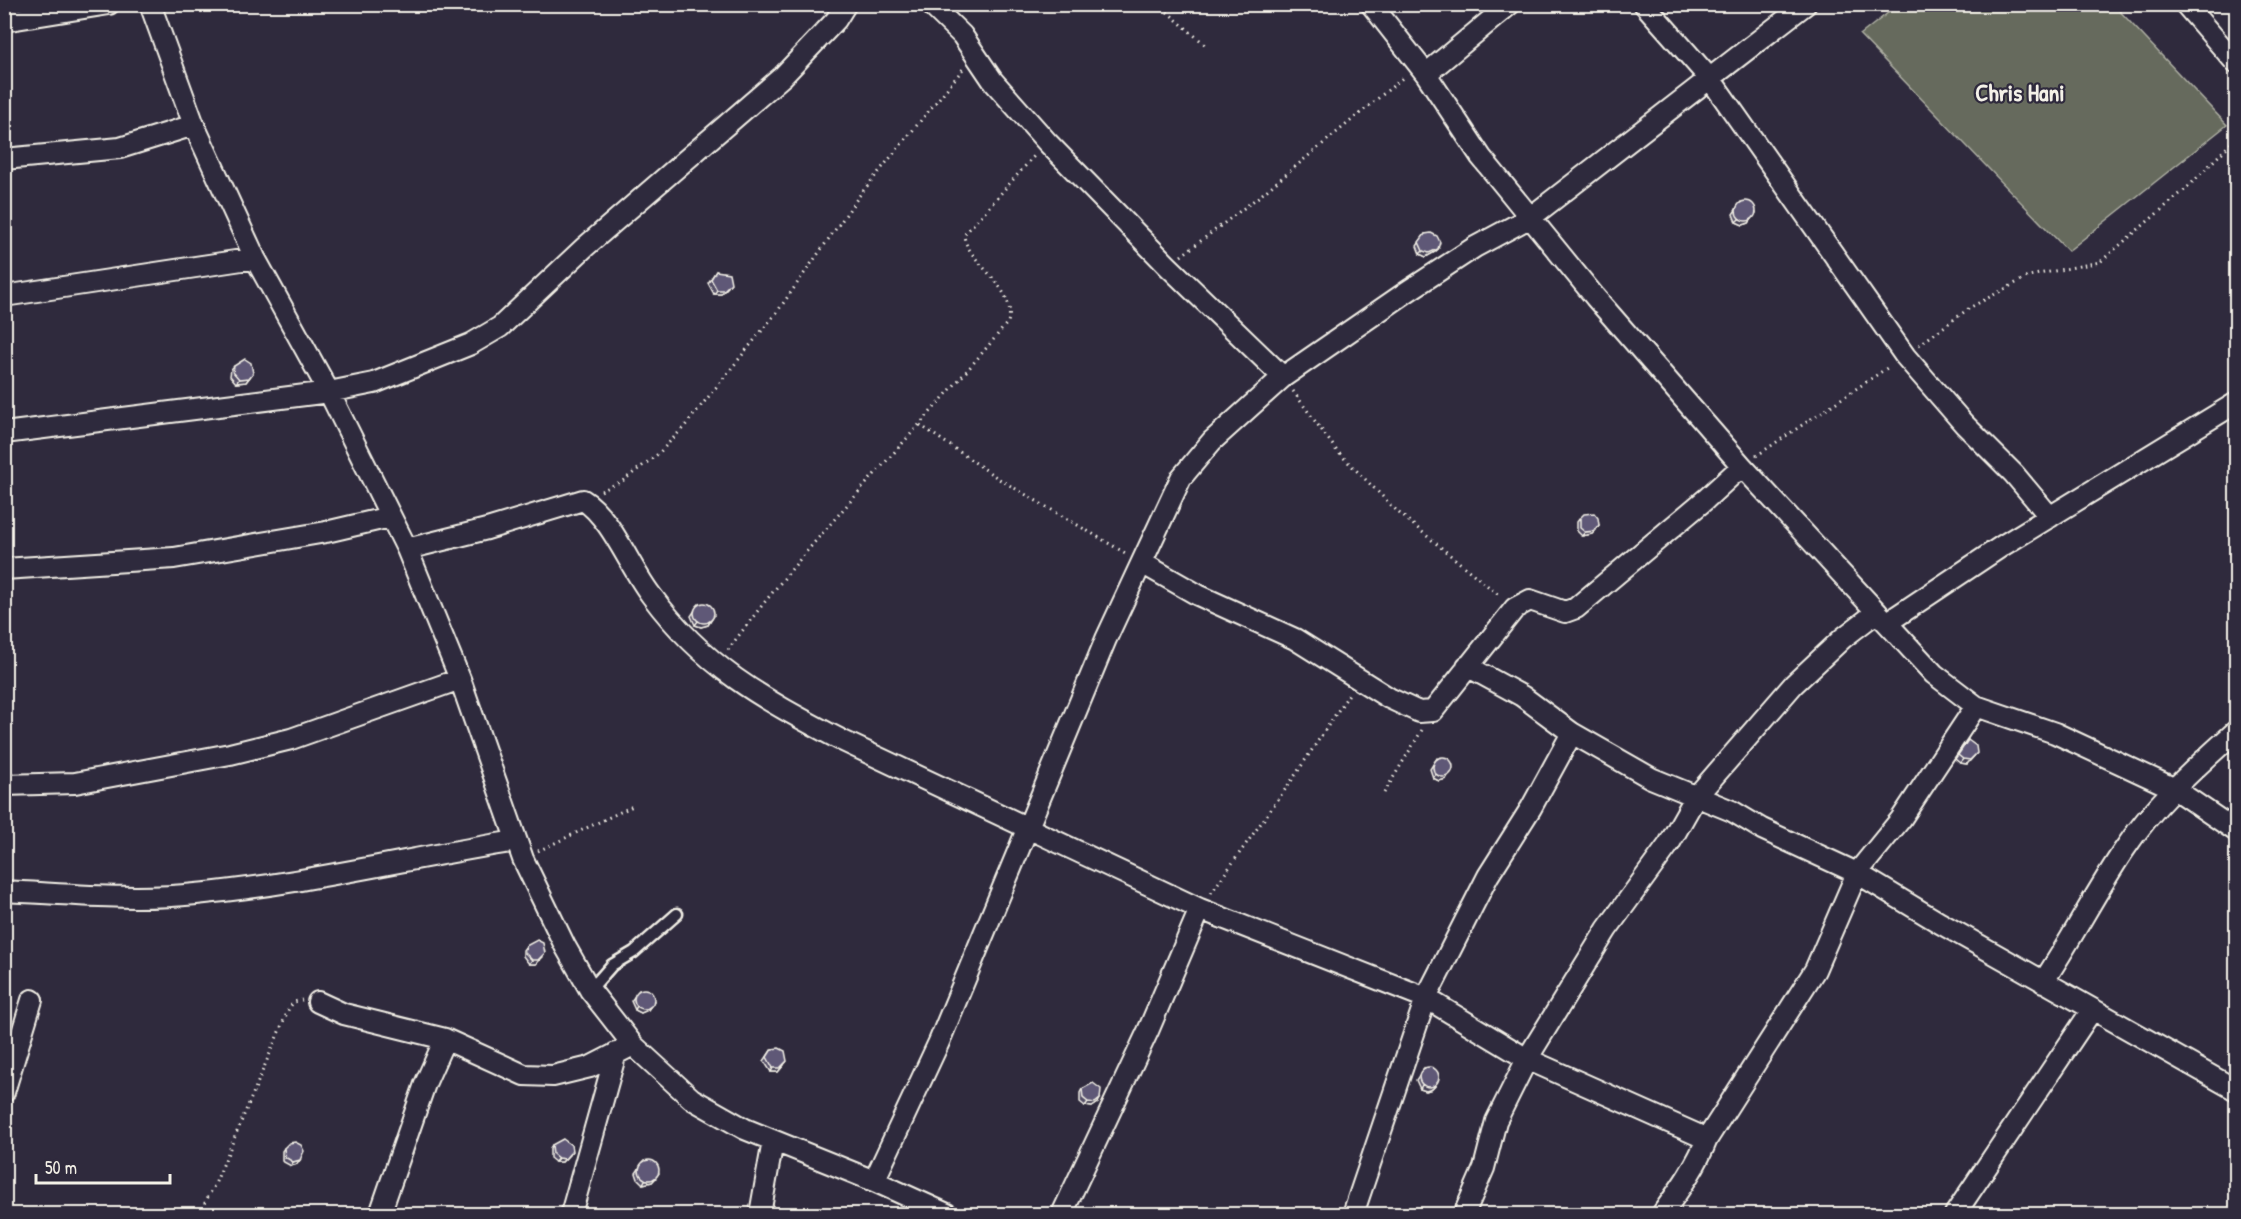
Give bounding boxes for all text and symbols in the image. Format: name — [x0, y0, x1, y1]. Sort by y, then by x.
district label: Chris Hani — [1975, 76, 2065, 108]
scale bar — [36, 1147, 170, 1185]
text: 50 m — [45, 1155, 77, 1180]

